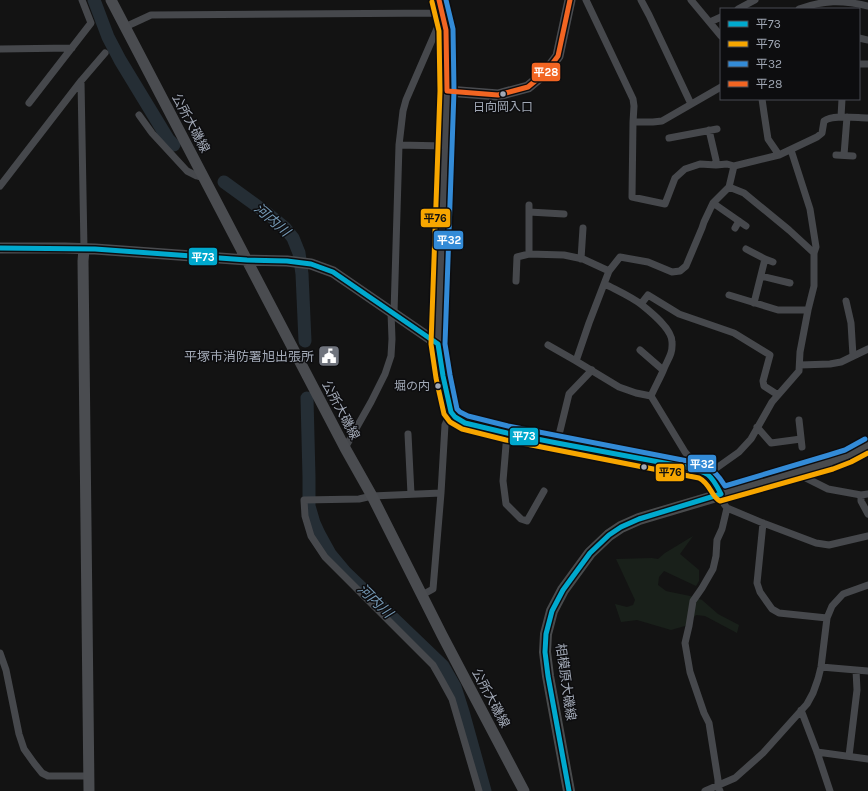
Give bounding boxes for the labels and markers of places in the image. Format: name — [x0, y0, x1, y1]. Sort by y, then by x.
marker: 日向岡入口 — [498, 89, 508, 99]
place label: 日向岡入口 — [473, 100, 533, 114]
public building icon: 平塚市消防署旭出張所 — [316, 343, 342, 369]
place label: 平塚市消防署旭出張所 — [184, 349, 314, 364]
place label: 堀の内 — [394, 379, 430, 393]
marker: 堀の内 — [433, 381, 443, 391]
unlabelled marker — [639, 462, 649, 472]

